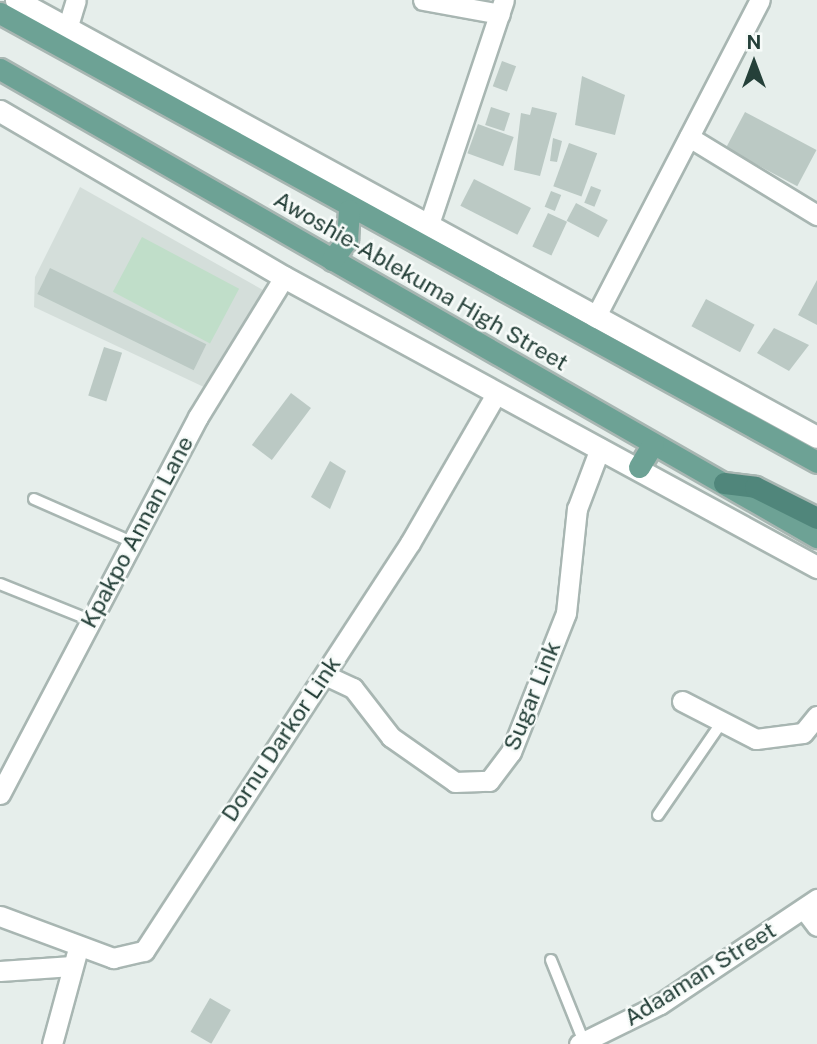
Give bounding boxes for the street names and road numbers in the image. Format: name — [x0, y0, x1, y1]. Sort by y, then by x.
street label: Awoshie-Ablekuma High Street — [269, 185, 573, 377]
street label: Kpakpo Annan Lane — [75, 431, 199, 633]
street label: Sugar Link — [498, 637, 566, 755]
street label: Dornu Darkor Link — [216, 651, 346, 827]
street label: Adaaman Street — [619, 916, 781, 1032]

